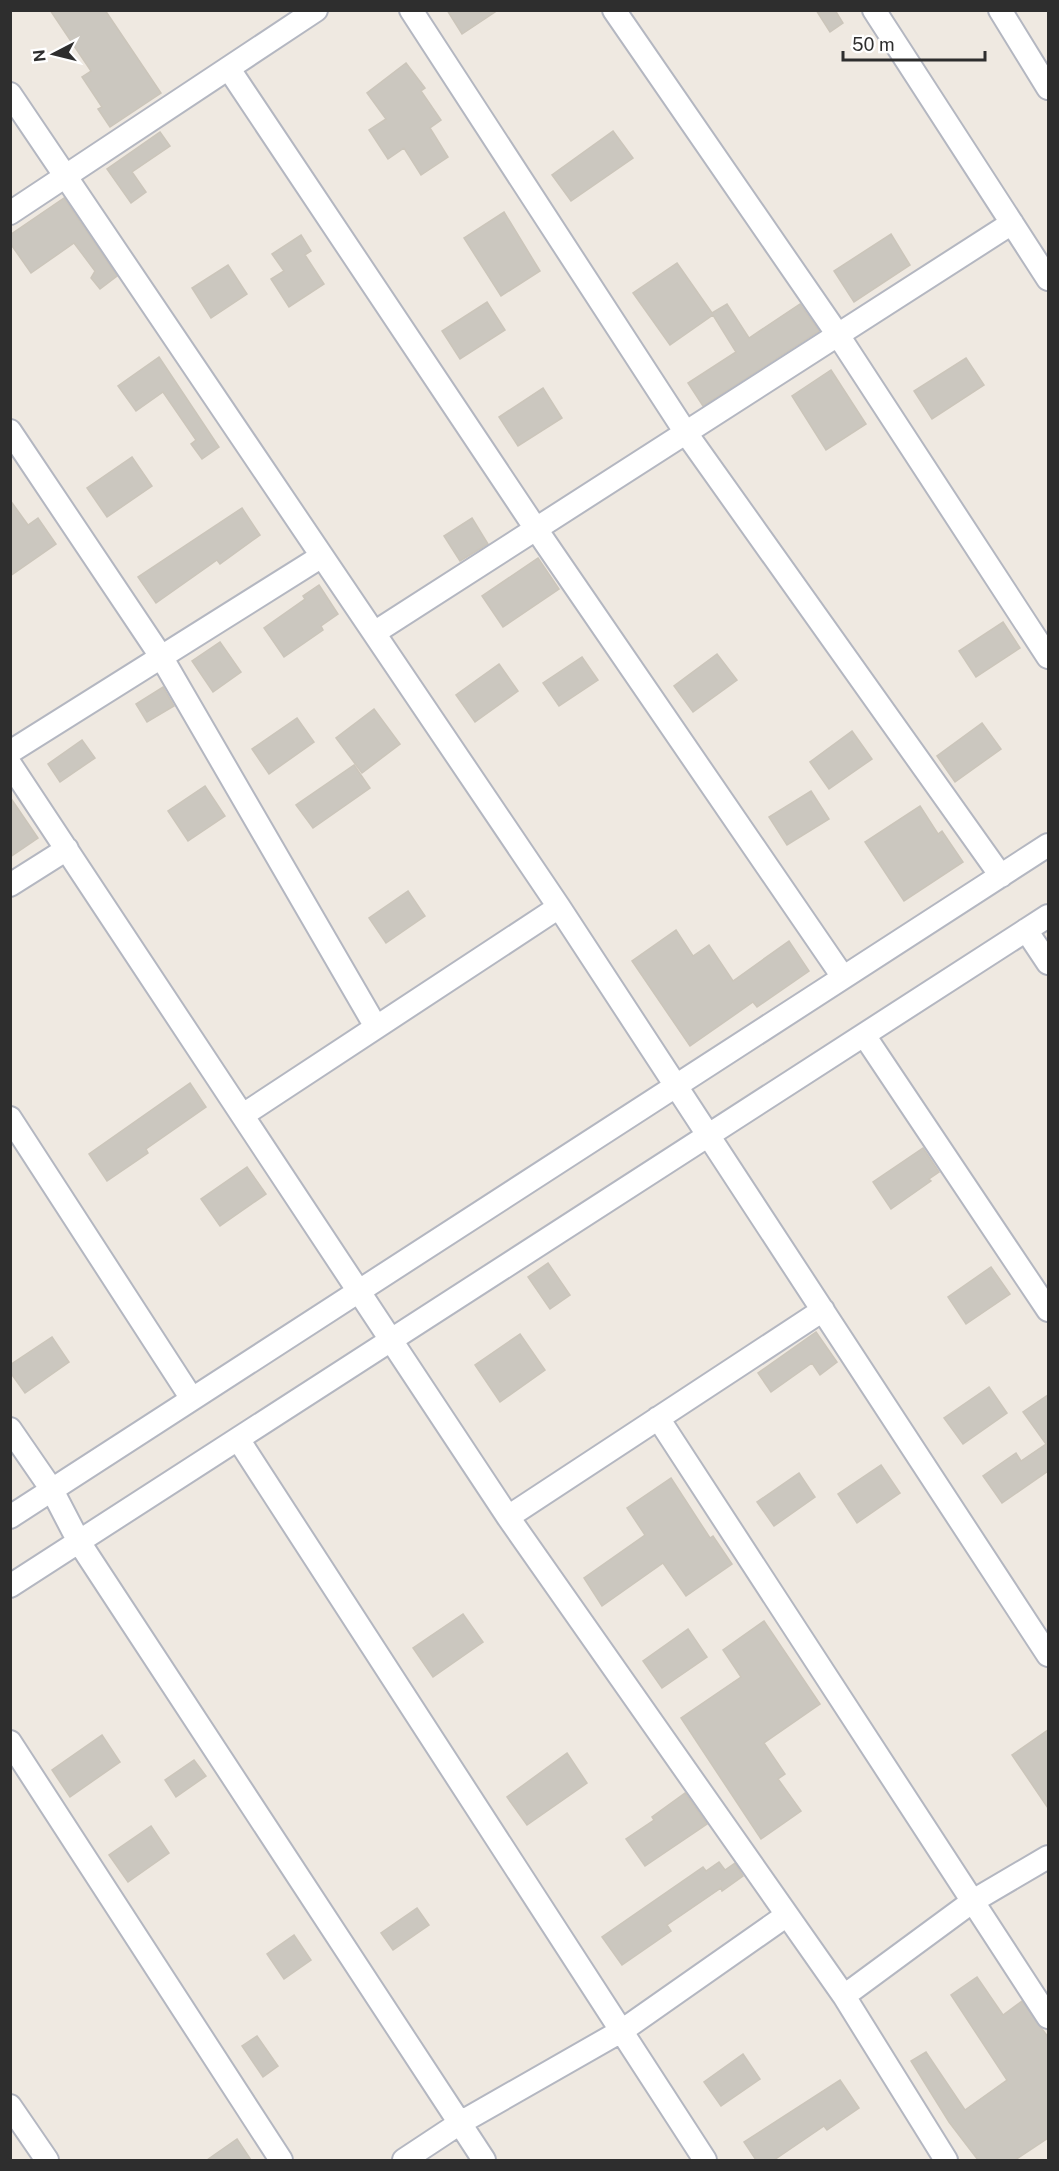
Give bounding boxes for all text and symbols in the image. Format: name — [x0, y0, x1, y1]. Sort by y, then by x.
north arrow — [24, 24, 84, 84]
scale bar — [843, 24, 986, 62]
text: 50 m — [852, 34, 895, 55]
text: N — [29, 48, 50, 63]

